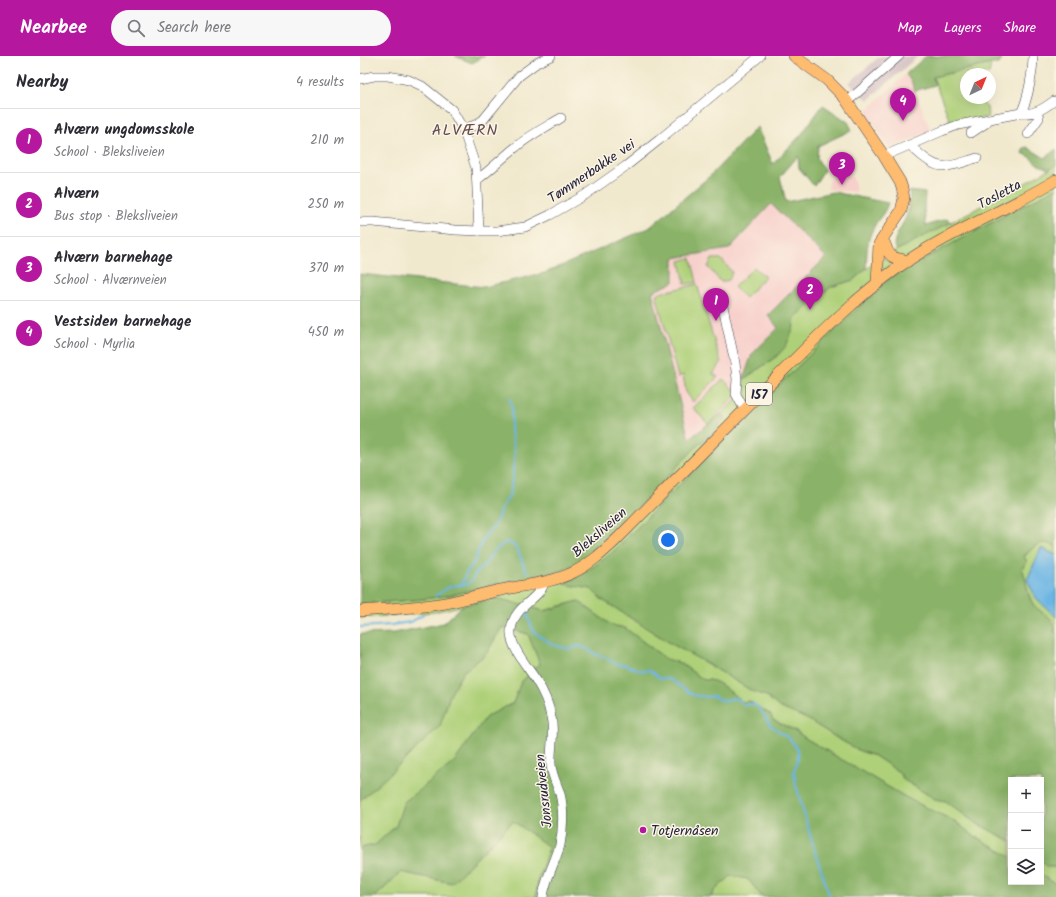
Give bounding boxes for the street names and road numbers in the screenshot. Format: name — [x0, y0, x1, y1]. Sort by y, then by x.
street label: Tømmerbakke vei — [543, 134, 640, 209]
street label: Tosletta — [974, 174, 1025, 216]
road number: 157 — [746, 383, 772, 405]
street label: Bleksliveien — [567, 502, 632, 563]
street label: Jonsrudveien — [529, 753, 559, 829]

